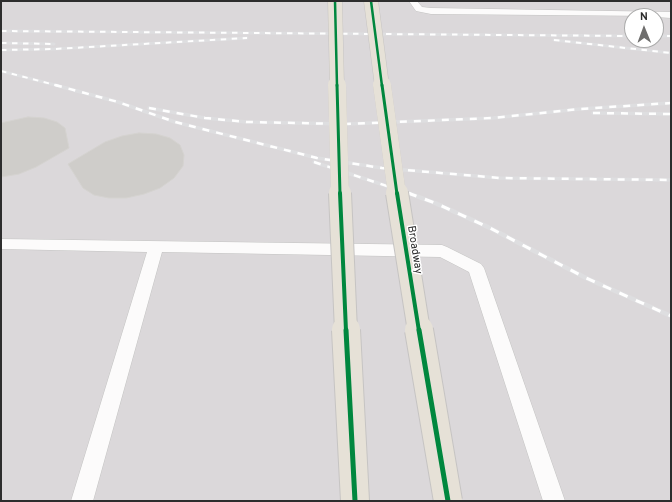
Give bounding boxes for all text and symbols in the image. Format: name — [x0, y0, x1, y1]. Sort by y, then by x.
north arrow — [624, 8, 664, 48]
text: N — [640, 10, 648, 24]
street label: Broadway — [404, 225, 424, 275]

